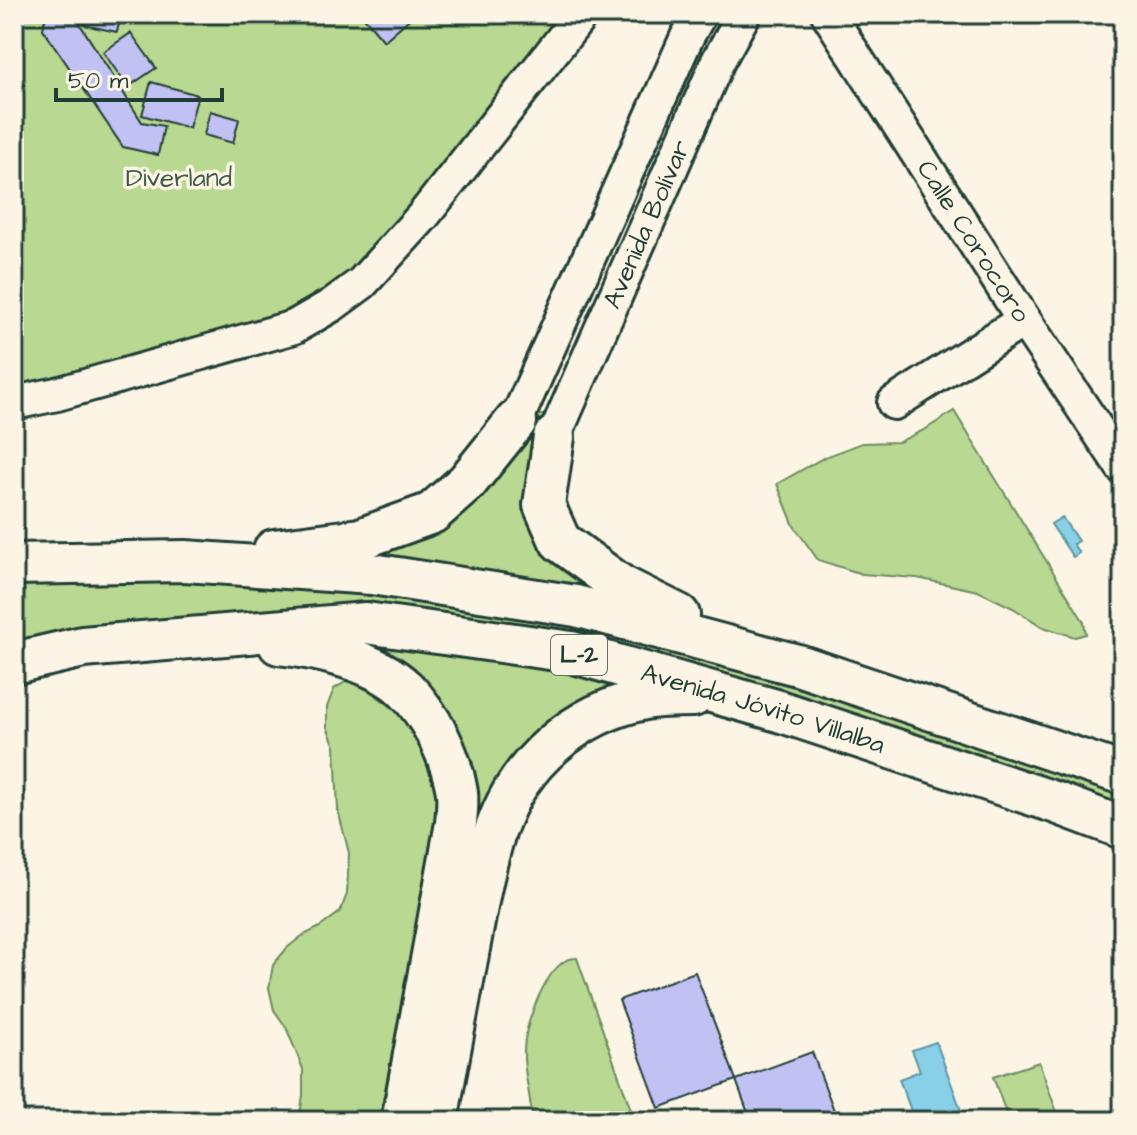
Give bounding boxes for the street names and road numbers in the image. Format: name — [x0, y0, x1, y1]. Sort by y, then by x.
street label: Avenida Bolívar — [594, 134, 699, 314]
street label: Calle Corocoro — [908, 153, 1039, 330]
road number: L-2 — [551, 635, 607, 675]
street label: Avenida Jóvito Villalba — [637, 655, 890, 763]

